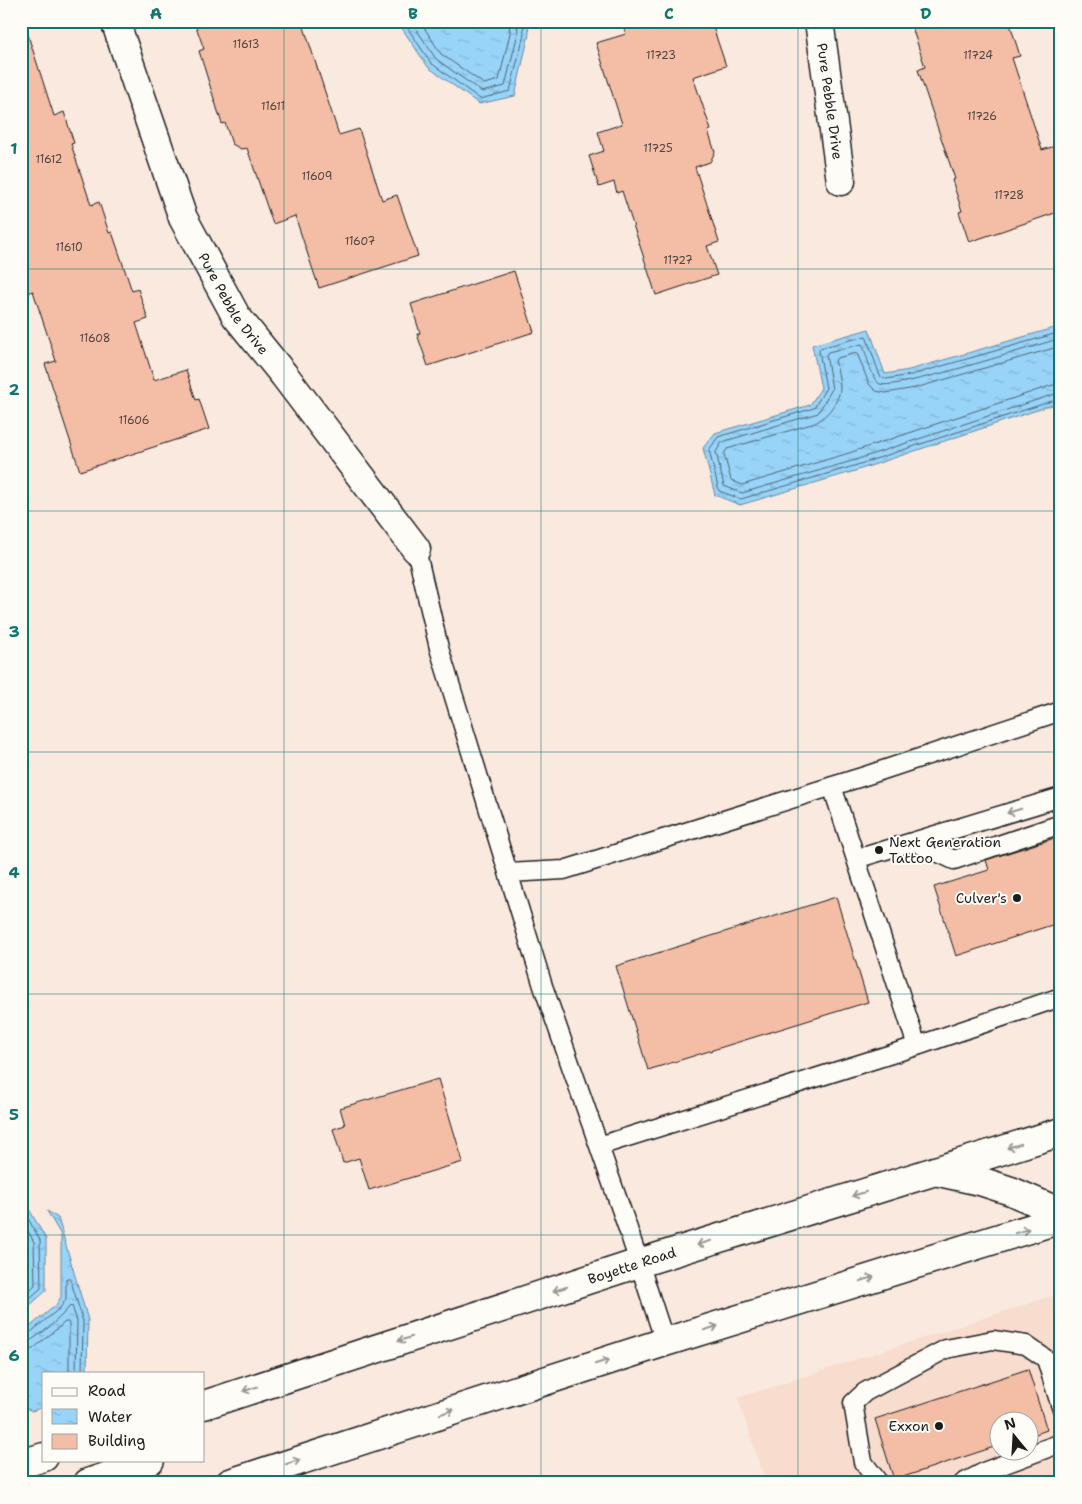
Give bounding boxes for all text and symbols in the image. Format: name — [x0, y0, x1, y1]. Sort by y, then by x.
text: A — [150, 3, 162, 24]
text: B — [408, 3, 418, 24]
text: C — [664, 3, 674, 24]
text: D — [920, 3, 932, 24]
house number: 11613 — [232, 37, 260, 52]
street label: Pure Pebble Drive — [813, 42, 847, 161]
house number: 11723 — [646, 48, 676, 63]
house number: 11724 — [963, 48, 993, 63]
house number: 11611 — [261, 99, 285, 114]
house number: 11726 — [967, 109, 997, 124]
text: 1 — [10, 138, 18, 159]
house number: 11725 — [643, 141, 673, 156]
house number: 11612 — [35, 152, 63, 167]
house number: 11609 — [302, 169, 332, 184]
house number: 11728 — [994, 188, 1024, 203]
house number: 11607 — [345, 234, 376, 249]
house number: 11610 — [55, 240, 83, 255]
street label: Pure Pebble Drive — [195, 250, 273, 358]
house number: 11727 — [663, 253, 693, 268]
house number: 11608 — [79, 331, 111, 346]
text: 2 — [8, 379, 20, 400]
house number: 11606 — [118, 413, 150, 428]
text: 3 — [8, 621, 20, 642]
one-way arrow — [1007, 807, 1023, 817]
place label: Next Generation Tattoo — [889, 833, 1002, 867]
marker: Next Generation Tattoo — [873, 844, 885, 856]
text: 4 — [8, 862, 20, 883]
place label: Culver's — [956, 889, 1007, 907]
marker: Culver's — [1011, 892, 1023, 904]
text: 5 — [9, 1104, 19, 1125]
one-way arrow — [1007, 1142, 1023, 1152]
one-way arrow — [851, 1190, 867, 1200]
one-way arrow — [1013, 1226, 1029, 1236]
one-way arrow — [697, 1239, 712, 1248]
street label: Boyette Road — [585, 1243, 678, 1288]
one-way arrow — [858, 1274, 874, 1284]
one-way arrow — [552, 1285, 568, 1294]
one-way arrow — [703, 1322, 719, 1332]
one-way arrow — [397, 1335, 413, 1345]
text: 6 — [8, 1345, 20, 1366]
one-way arrow — [594, 1357, 610, 1367]
legend — [42, 1372, 205, 1462]
text: Road — [88, 1381, 126, 1401]
one-way arrow — [243, 1385, 259, 1395]
text: Water — [88, 1407, 132, 1427]
one-way arrow — [439, 1407, 455, 1417]
north arrow — [990, 1412, 1040, 1462]
text: N — [1002, 1413, 1018, 1434]
place label: Exxon — [889, 1417, 929, 1435]
marker: Exxon — [933, 1420, 945, 1432]
text: Building — [88, 1431, 145, 1451]
one-way arrow — [284, 1457, 300, 1467]

